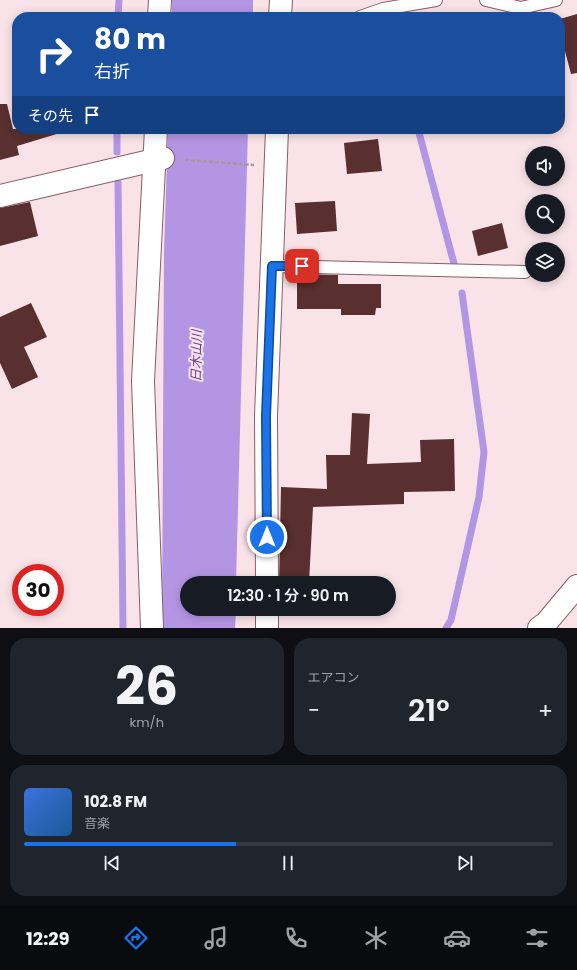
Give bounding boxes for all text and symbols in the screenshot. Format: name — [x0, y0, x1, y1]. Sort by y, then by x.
text: 80 m — [94, 20, 166, 59]
icon: right — [28, 28, 80, 80]
text: 右折 — [94, 59, 130, 84]
icon: arrive — [81, 104, 103, 126]
text: その先 — [28, 105, 73, 126]
map controls — [525, 146, 565, 282]
button: sound — [525, 146, 565, 186]
button: search — [525, 194, 565, 234]
button: layers — [525, 242, 565, 282]
pin — [285, 249, 319, 283]
icon: arrive — [291, 255, 313, 277]
water label: 日木山川 — [187, 328, 206, 382]
position arrow — [246, 516, 288, 558]
speed limit sign: 30 — [12, 564, 64, 616]
text: 12:30 · 1 分 · 90 m — [227, 585, 349, 606]
text: 26 — [115, 650, 178, 723]
text: エアコン — [308, 668, 360, 687]
text: 21° — [408, 689, 450, 732]
text: − — [308, 695, 320, 726]
text: + — [538, 695, 553, 726]
text: km/h — [129, 713, 164, 732]
text: 102.8 FM — [84, 791, 147, 812]
text: 音楽 — [84, 814, 110, 833]
icon: previous — [101, 852, 123, 874]
icon: pause — [277, 852, 299, 874]
icon: next — [454, 852, 476, 874]
icon: directions — [122, 924, 150, 952]
icon: music — [202, 924, 230, 952]
icon: phone — [282, 924, 310, 952]
icon: climate — [362, 924, 390, 952]
icon: car — [443, 924, 471, 952]
icon: filters — [523, 924, 551, 952]
text: 12:29 — [26, 926, 70, 951]

